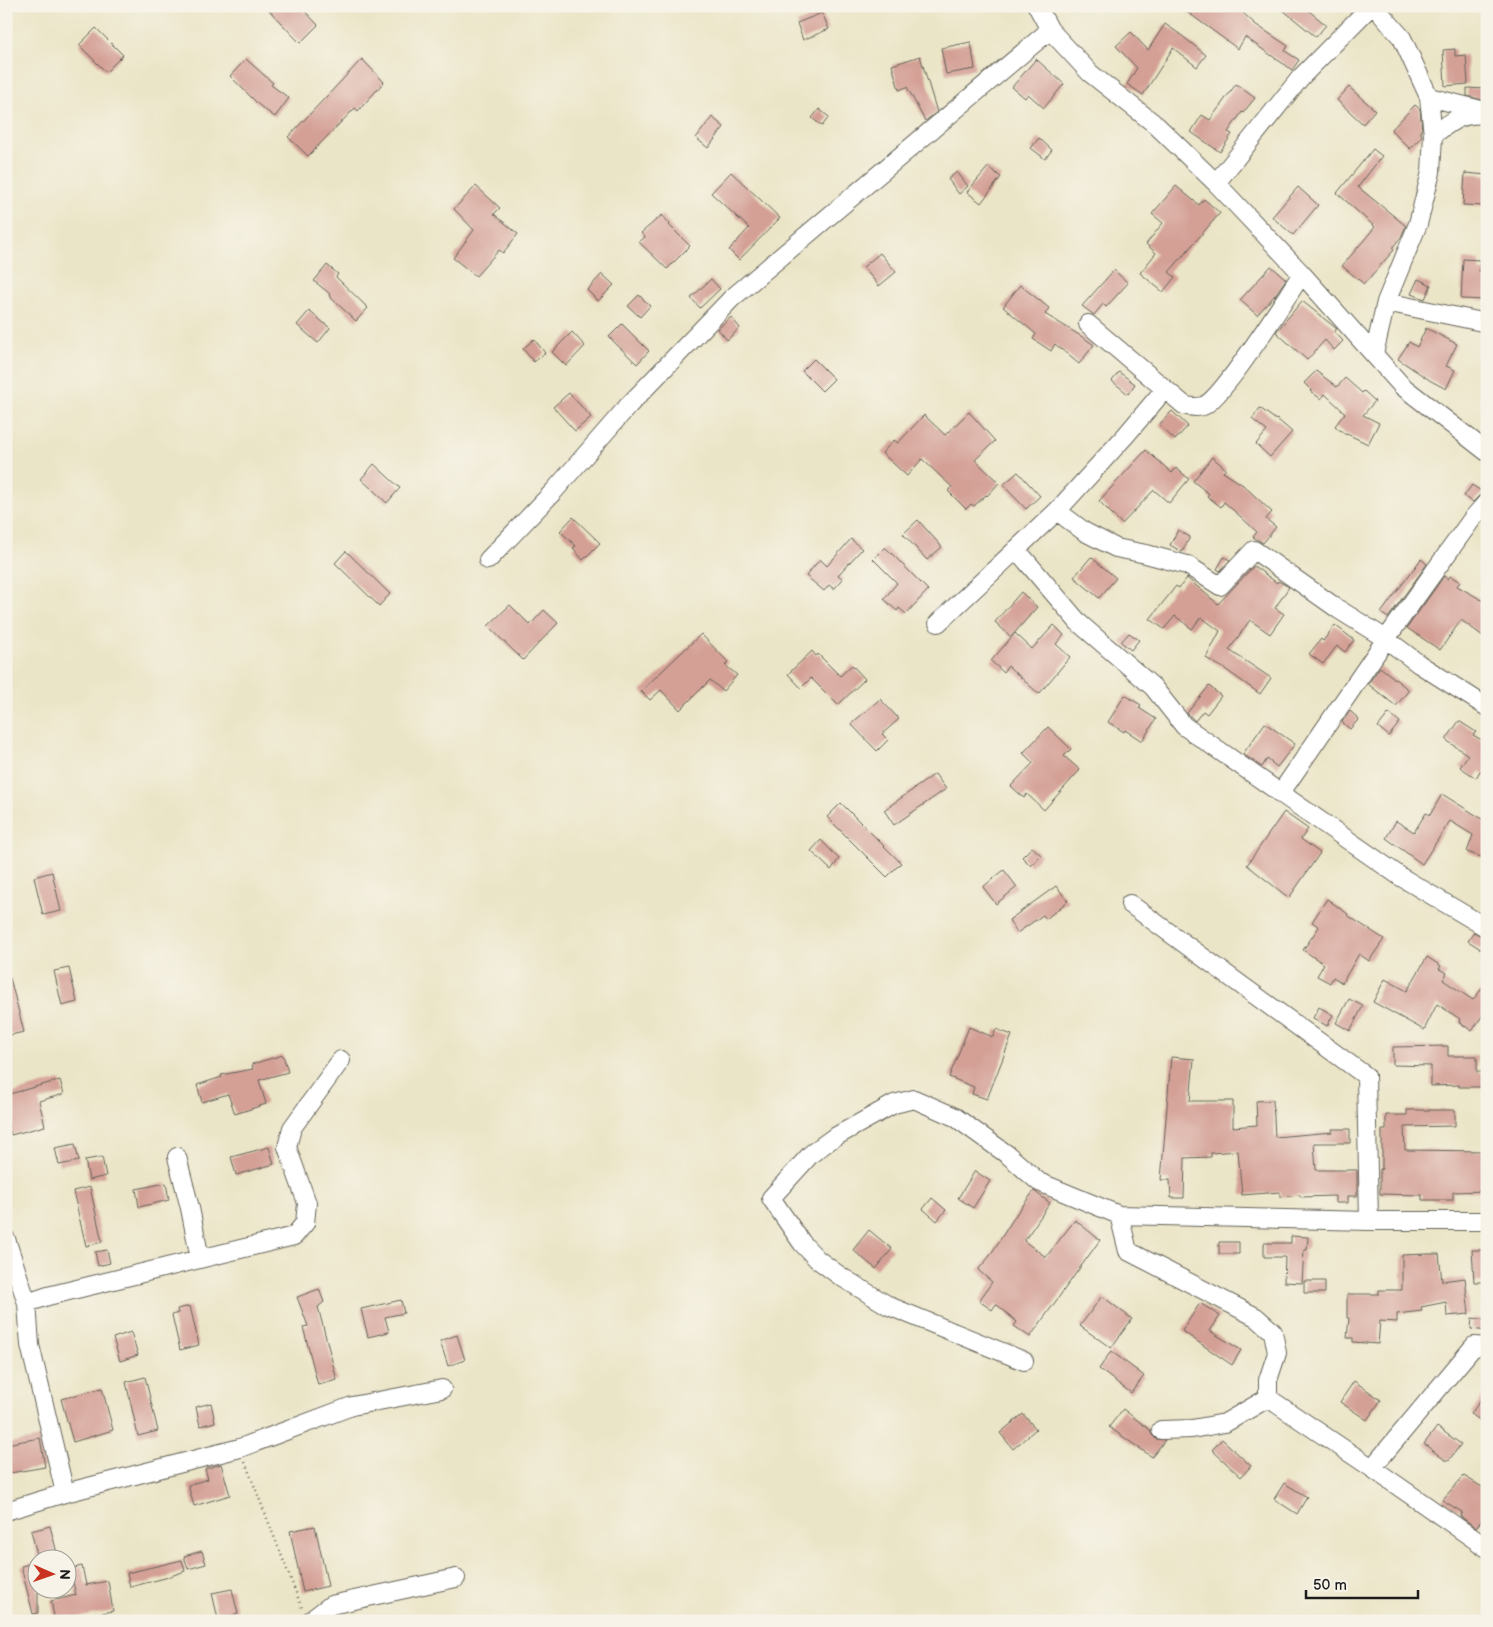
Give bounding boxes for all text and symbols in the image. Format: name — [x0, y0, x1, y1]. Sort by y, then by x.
north arrow — [28, 1550, 78, 1600]
scale bar — [1306, 1567, 1418, 1599]
text: N — [56, 1569, 73, 1580]
text: 50 m — [1313, 1576, 1347, 1595]

